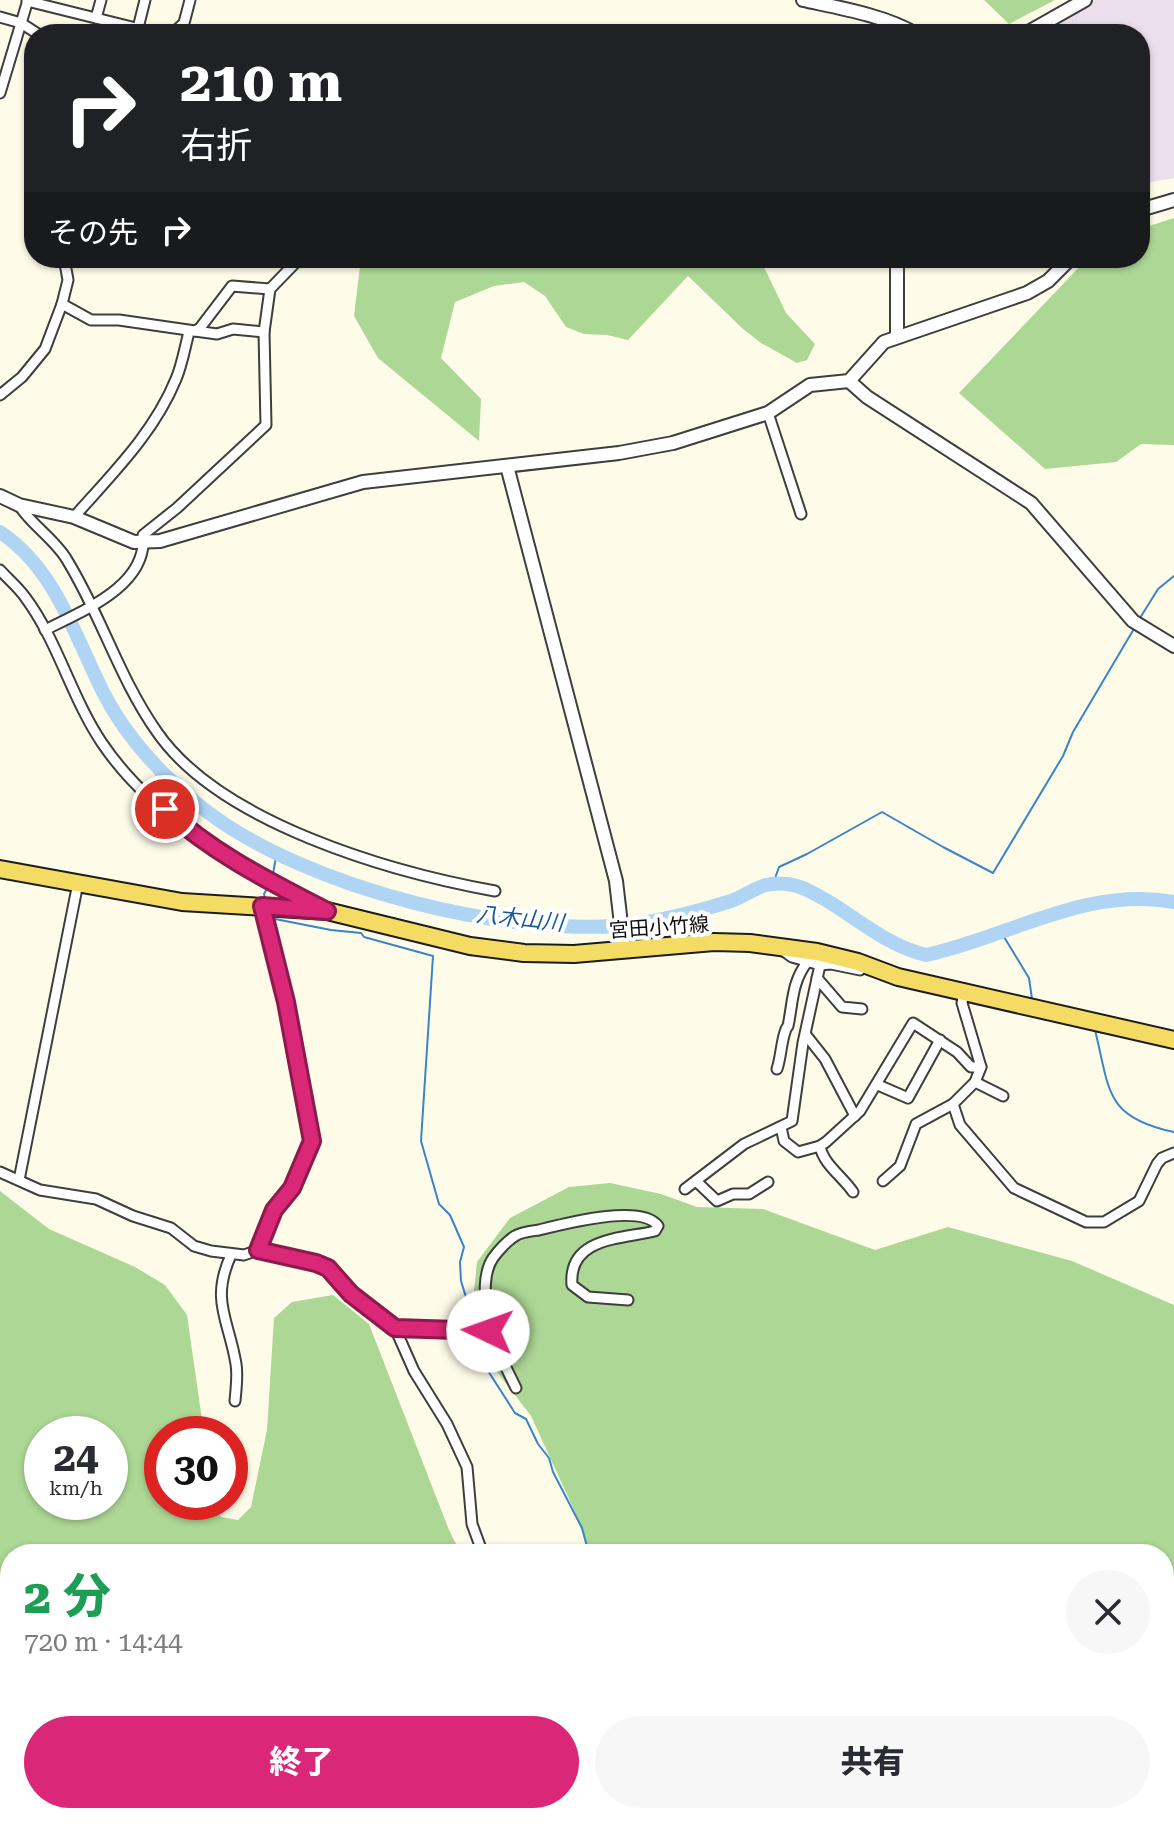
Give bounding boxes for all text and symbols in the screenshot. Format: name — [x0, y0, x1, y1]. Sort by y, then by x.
text: 210 m — [180, 49, 342, 115]
icon: right — [48, 56, 152, 160]
text: 右折 — [180, 125, 252, 167]
icon: right — [154, 208, 198, 252]
text: その先 — [48, 215, 138, 250]
pin — [131, 775, 199, 843]
icon: arrive — [143, 787, 187, 831]
water label: 八木山川 — [475, 901, 567, 936]
street label: 宮田小竹線 — [608, 912, 710, 942]
position arrow — [446, 1289, 530, 1373]
speed limit sign: 30 — [144, 1416, 248, 1520]
text: 24 — [54, 1434, 98, 1481]
text: km/h — [49, 1476, 103, 1500]
text: 2 分 — [24, 1569, 111, 1625]
button: close — [1066, 1570, 1150, 1654]
text: 720 m · 14:44 — [24, 1627, 183, 1657]
button: 終了 — [24, 1716, 579, 1808]
button: 共有 — [595, 1716, 1150, 1808]

